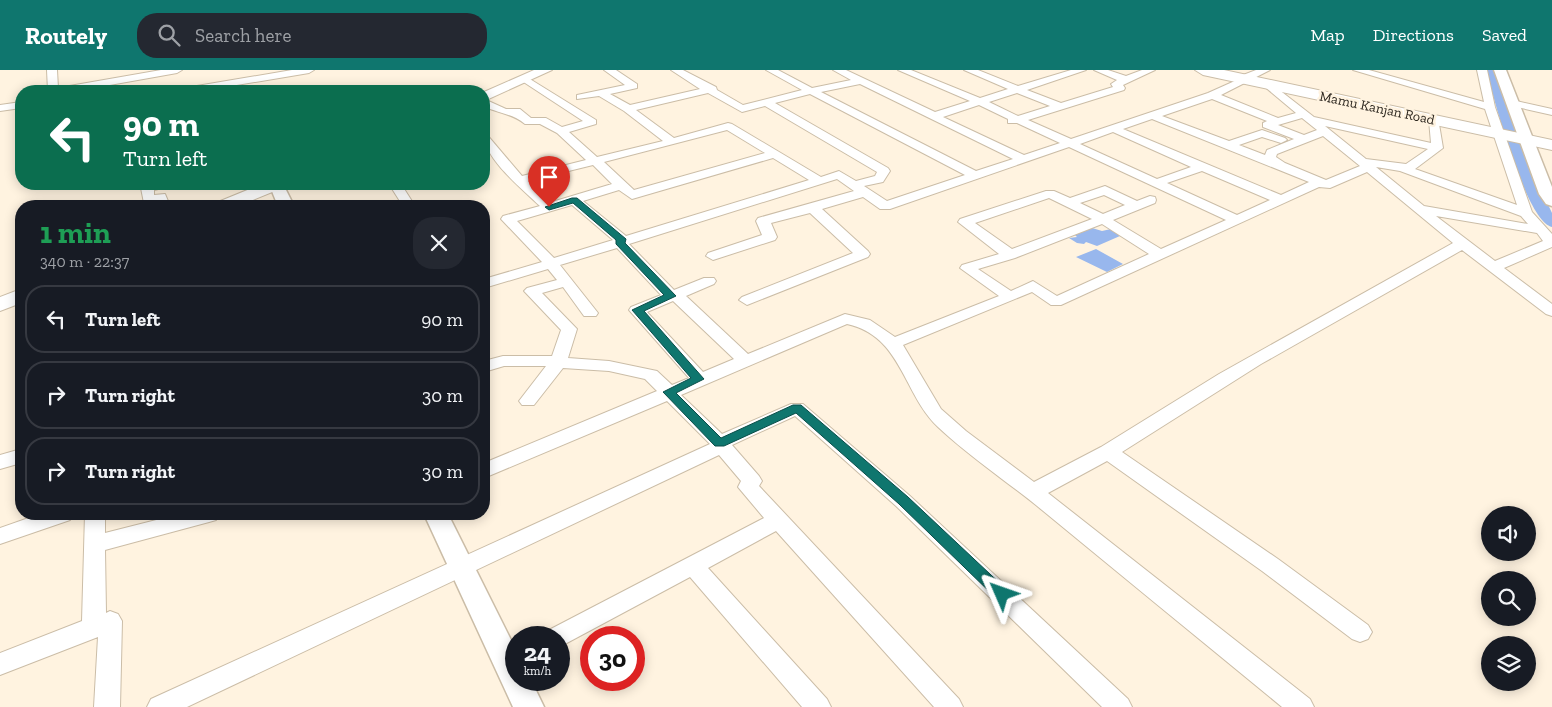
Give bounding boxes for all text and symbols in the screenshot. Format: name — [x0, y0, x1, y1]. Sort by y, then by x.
search box — [137, 13, 487, 58]
text: Routely — [25, 21, 107, 50]
icon: search — [155, 21, 183, 49]
text: Search here — [195, 24, 291, 47]
text: Map — [1310, 24, 1345, 46]
text: Directions — [1373, 24, 1454, 46]
text: Saved — [1482, 24, 1527, 46]
street label: Mamu Kanjan Road — [1318, 87, 1437, 129]
text: 90 m — [123, 103, 199, 145]
icon: left — [40, 105, 105, 170]
text: Turn left — [123, 145, 207, 172]
pin — [528, 156, 570, 207]
icon: arrive — [535, 163, 563, 191]
text: 1 min — [40, 215, 111, 251]
button: close — [413, 217, 465, 269]
text: 340 m · 22:37 — [40, 252, 129, 271]
icon: left — [42, 305, 70, 333]
text: Turn left — [85, 308, 160, 331]
text: 90 m — [421, 308, 463, 331]
icon: right — [42, 381, 70, 409]
text: Turn right — [85, 384, 175, 407]
text: 30 m — [422, 384, 463, 407]
icon: right — [42, 457, 70, 485]
text: Turn right — [85, 460, 175, 483]
text: 30 m — [422, 460, 463, 483]
map controls — [1481, 506, 1536, 691]
button: sound — [1481, 506, 1536, 561]
position arrow — [975, 567, 1027, 619]
button: search — [1481, 571, 1536, 626]
speed limit sign: 30 — [580, 626, 645, 691]
button: layers — [1481, 636, 1536, 691]
text: 24 — [524, 637, 551, 667]
text: km/h — [524, 664, 551, 678]

